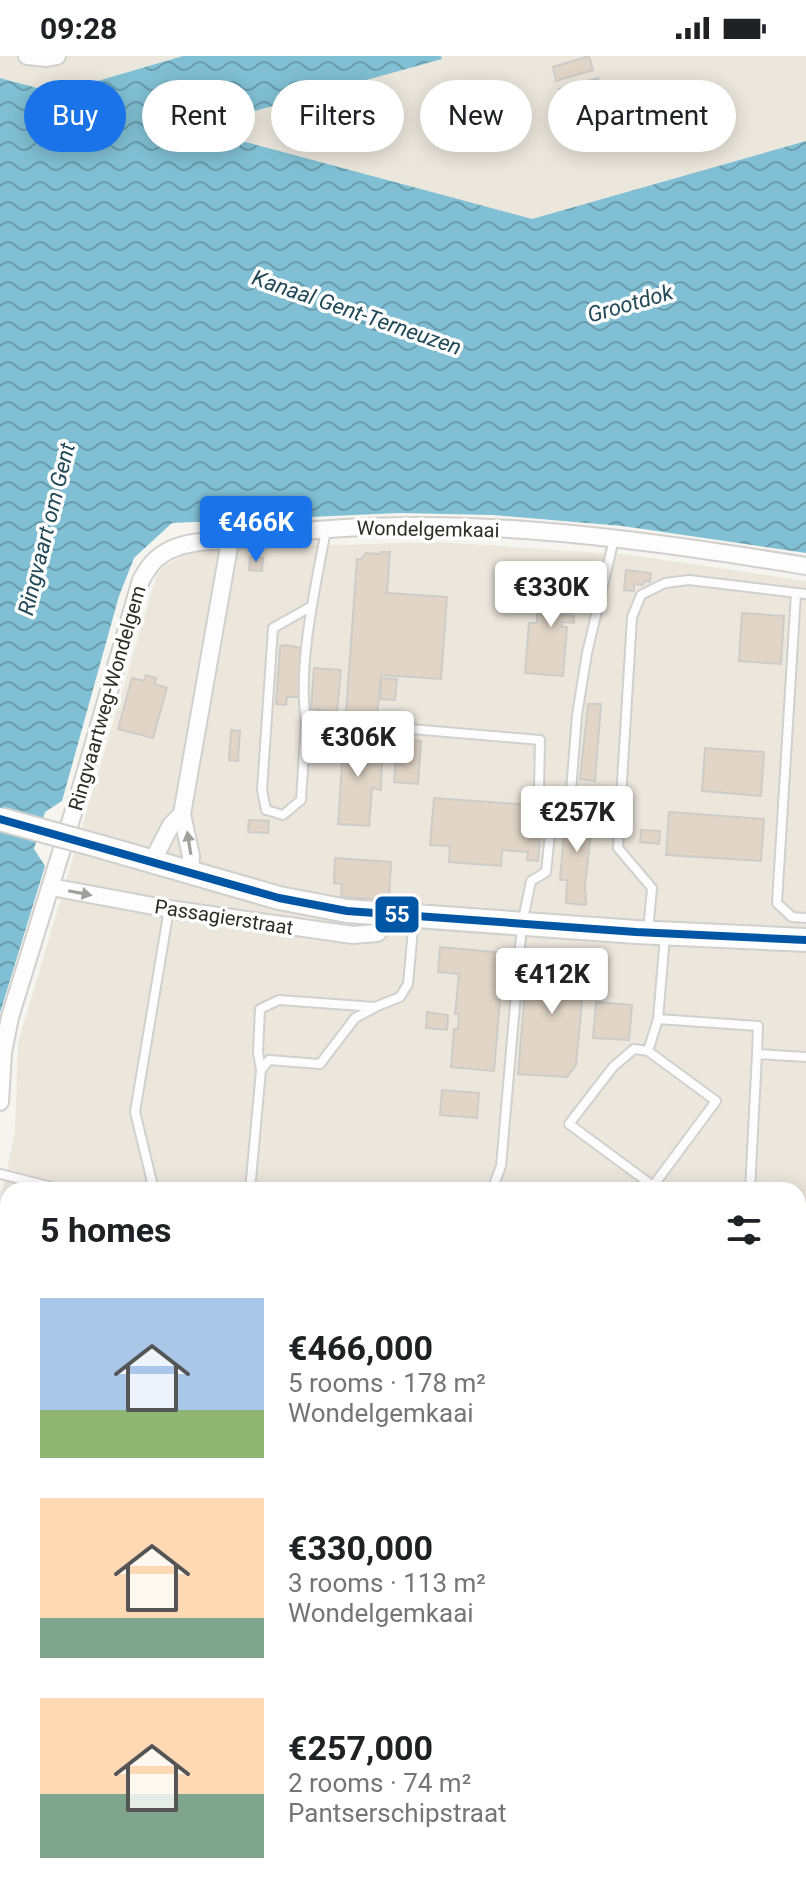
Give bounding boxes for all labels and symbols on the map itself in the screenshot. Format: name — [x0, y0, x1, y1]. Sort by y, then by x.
water label: Kanaal Gent-Terneuzen — [249, 265, 465, 360]
water label: Grootdok — [584, 279, 677, 328]
water label: Ringvaart om Gent — [13, 439, 80, 618]
pin: €466K — [200, 496, 312, 564]
street label: Wondelgemkaai — [356, 516, 500, 542]
pin: €330K — [495, 561, 607, 629]
street label: Ringvaartweg-Wondelgem — [63, 583, 151, 813]
pin: €306K — [302, 711, 414, 779]
pin: €257K — [521, 786, 633, 854]
one-way arrow — [182, 830, 195, 855]
one-way arrow — [68, 887, 93, 900]
street label: Passagierstraat — [153, 894, 295, 940]
line badge: 55 — [374, 895, 420, 934]
text: 55 — [384, 902, 410, 927]
pin: €412K — [496, 948, 608, 1016]

